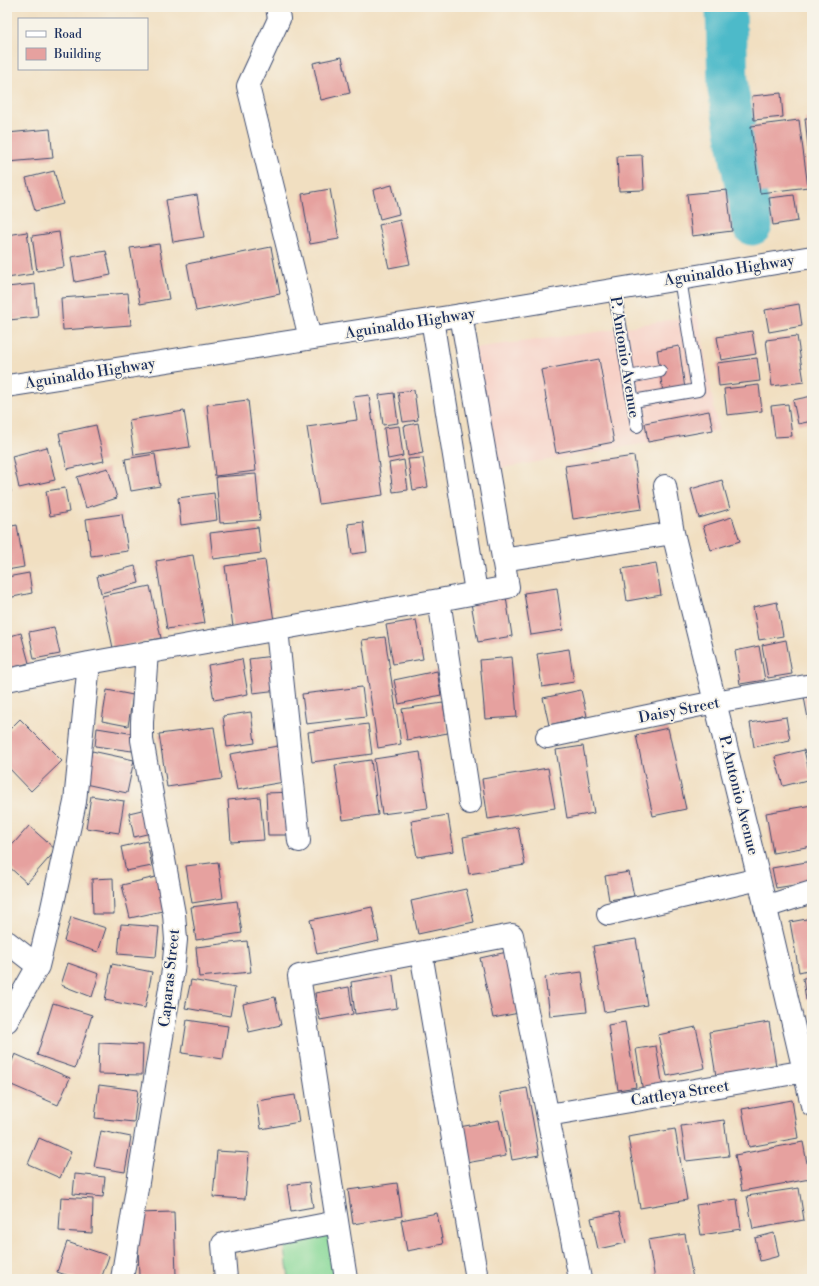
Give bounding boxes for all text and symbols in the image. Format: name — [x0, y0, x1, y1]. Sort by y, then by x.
legend — [18, 18, 148, 70]
text: Road — [54, 27, 82, 42]
text: Building — [53, 47, 102, 62]
street label: Aguinaldo Highway — [662, 251, 796, 290]
street label: P. Antonio Avenue — [606, 295, 643, 419]
street label: Aguinaldo Highway — [343, 304, 477, 343]
street label: Aguinaldo Highway — [23, 354, 157, 393]
street label: Daisy Street — [637, 693, 722, 728]
street label: P. Antonio Avenue — [714, 733, 763, 857]
street label: Caparas Street — [155, 927, 184, 1028]
street label: Cattleya Street — [630, 1076, 731, 1111]

